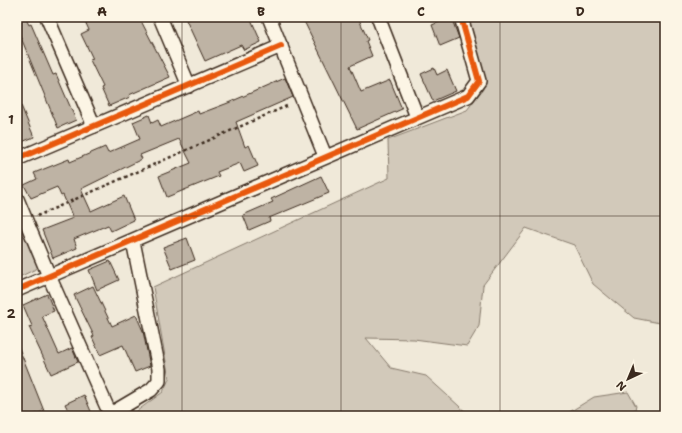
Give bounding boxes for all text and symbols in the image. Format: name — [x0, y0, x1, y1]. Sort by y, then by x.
text: A — [97, 3, 107, 20]
text: B — [257, 3, 265, 20]
text: C — [417, 3, 425, 20]
text: D — [575, 3, 585, 20]
text: 1 — [8, 111, 14, 128]
text: 2 — [6, 305, 16, 322]
north arrow — [608, 359, 648, 399]
text: N — [613, 377, 630, 394]

